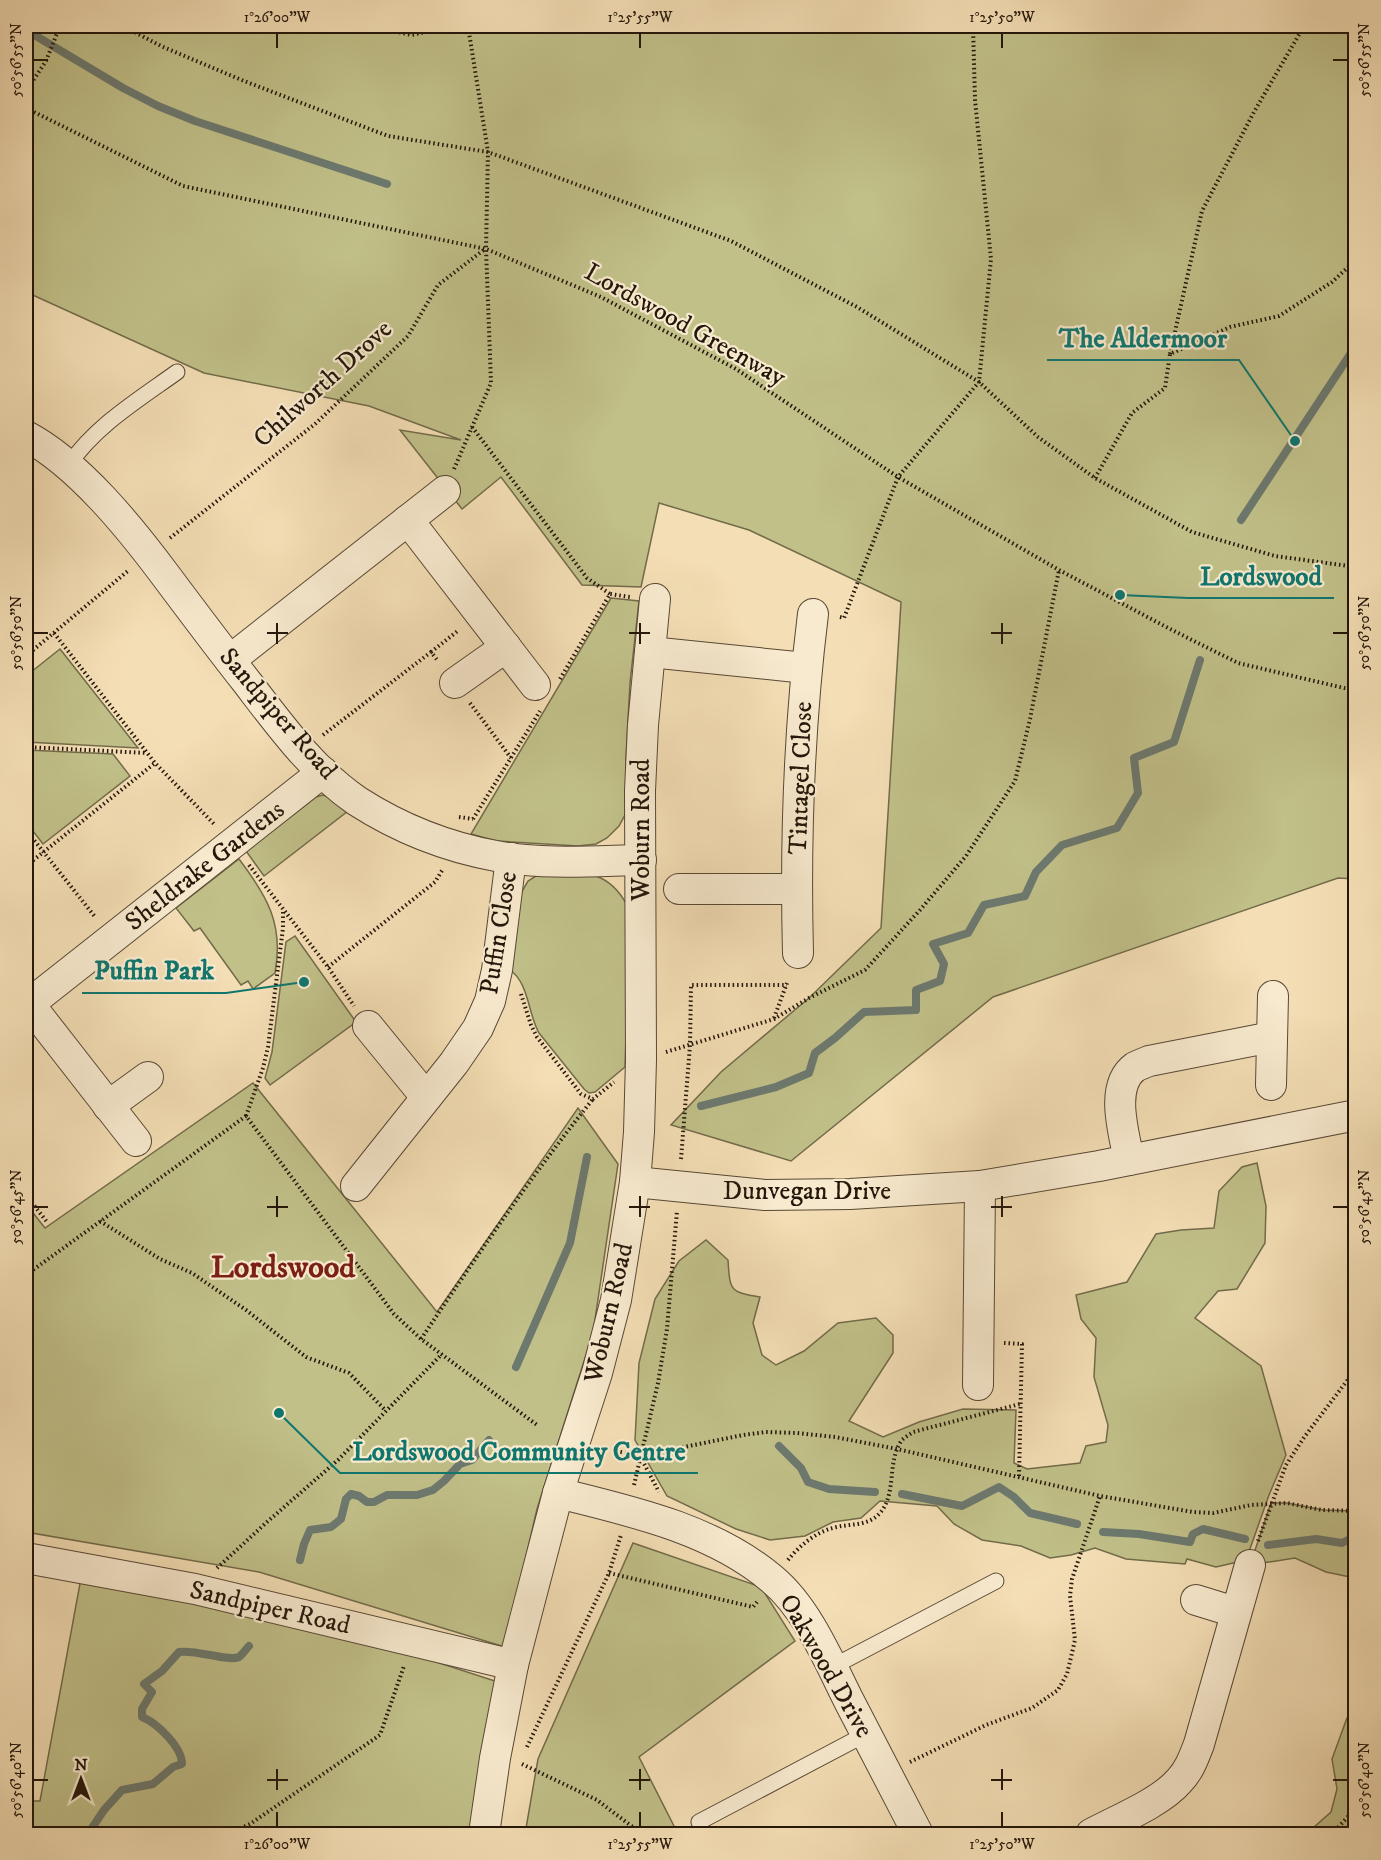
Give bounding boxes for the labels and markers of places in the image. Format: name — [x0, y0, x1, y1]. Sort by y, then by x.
callout: The Aldermoor — [1047, 315, 1239, 360]
callout: Lordswood — [1188, 553, 1334, 598]
callout: Puffin Park — [82, 948, 226, 993]
callout: Lordswood Community Centre — [340, 1428, 698, 1473]

